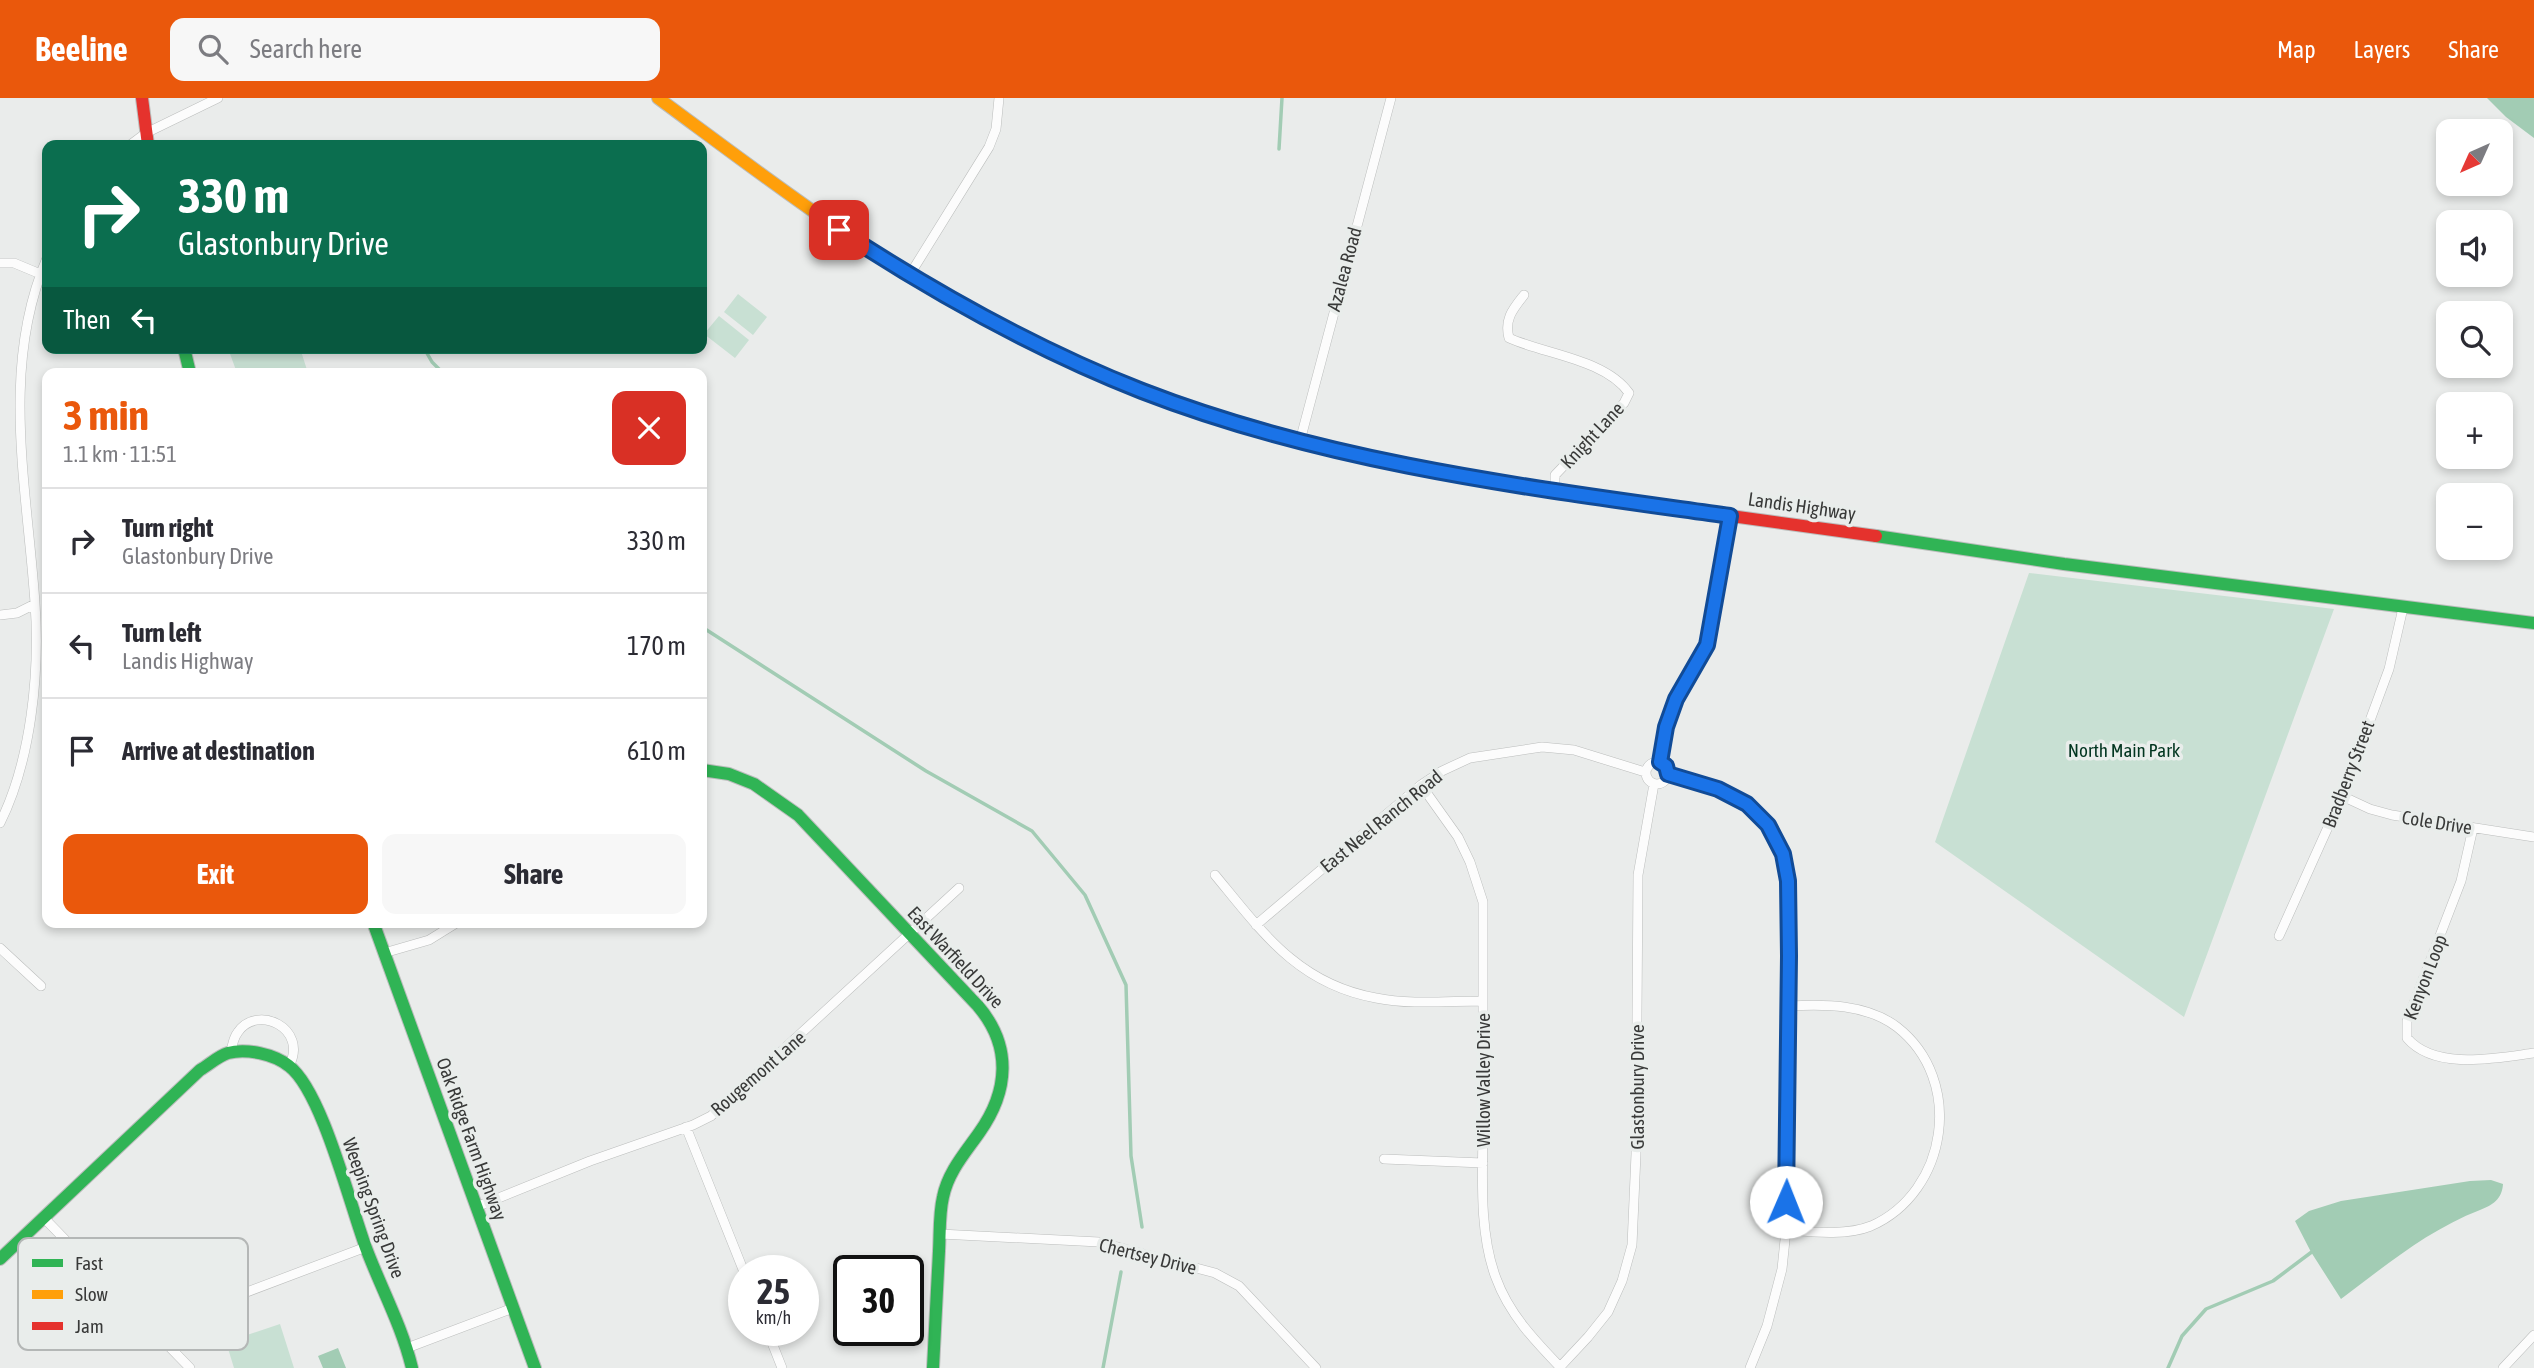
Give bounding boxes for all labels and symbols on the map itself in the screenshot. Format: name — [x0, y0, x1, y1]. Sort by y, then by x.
north arrow — [2436, 119, 2513, 196]
pin — [809, 200, 869, 260]
street label: Azalea Road — [1322, 225, 1366, 313]
street label: Knight Lane — [1556, 397, 1628, 473]
street label: Landis Highway — [1747, 488, 1858, 524]
street label: Bradberry Street — [2317, 717, 2379, 831]
park label: North Main Park — [2068, 739, 2181, 761]
street label: East Neel Ranch Road — [1316, 765, 1446, 877]
street label: Cole Drive — [2400, 806, 2474, 838]
street label: East Warfield Drive — [903, 902, 1009, 1012]
street label: Kenyon Loop — [2399, 931, 2451, 1023]
street label: Willow Valley Drive — [1472, 1013, 1494, 1147]
street label: Glastonbury Drive — [1626, 1024, 1648, 1150]
street label: Rougemont Lane — [706, 1026, 810, 1120]
street label: Oak Ridge Farm Highway — [432, 1055, 512, 1223]
street label: Weeping Spring Drive — [338, 1135, 410, 1281]
position arrow — [1749, 1165, 1823, 1239]
street label: Chertsey Drive — [1097, 1233, 1199, 1279]
legend — [18, 1238, 248, 1350]
text: Fast — [75, 1252, 103, 1274]
speed limit sign: 30 — [833, 1255, 924, 1346]
text: Slow — [75, 1283, 109, 1305]
text: Jam — [75, 1315, 104, 1337]

